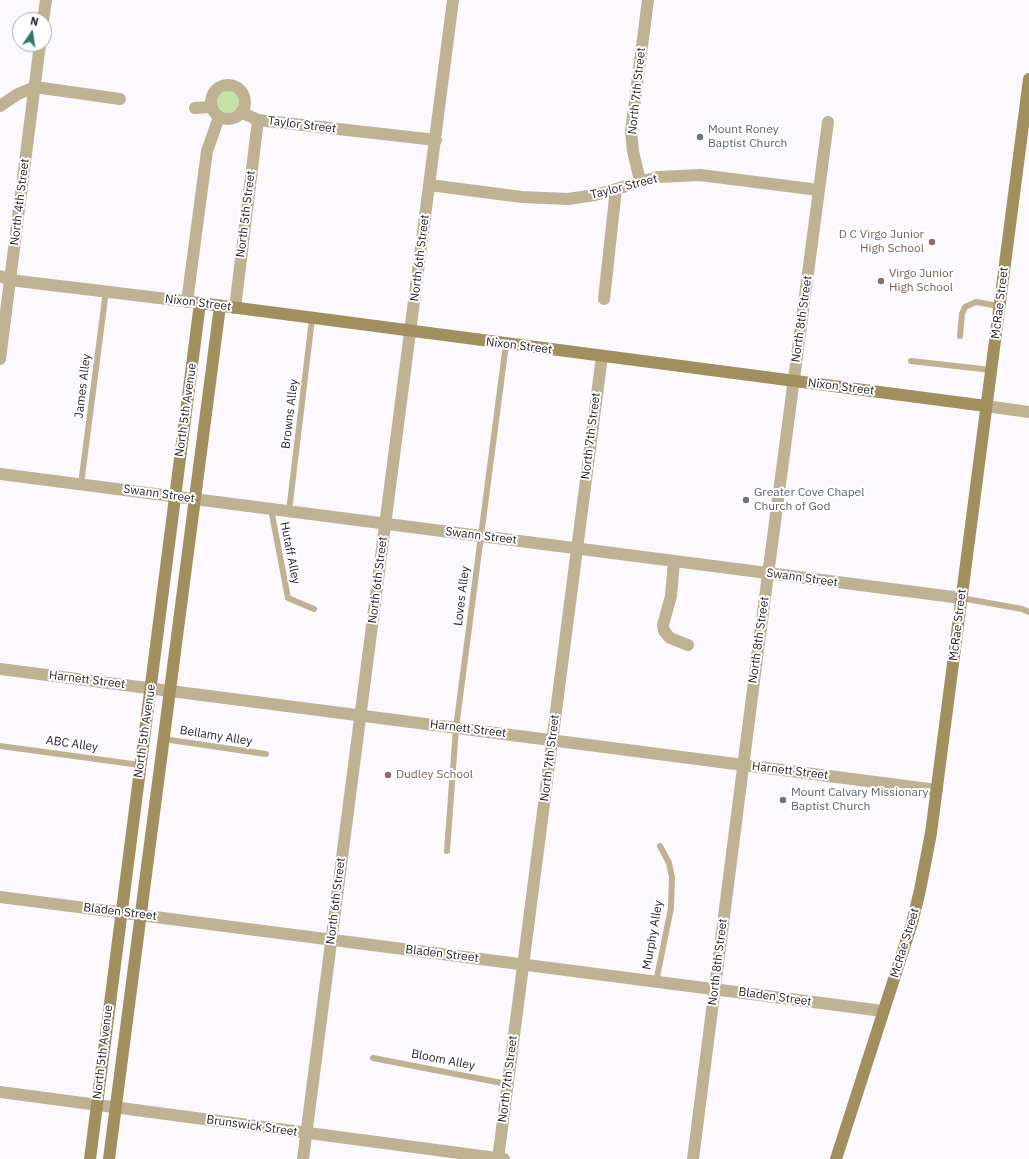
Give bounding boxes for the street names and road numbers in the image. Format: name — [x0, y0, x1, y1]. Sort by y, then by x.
street label: North 7th Street — [625, 47, 649, 135]
street label: Taylor Street — [267, 114, 337, 136]
street label: North 4th Street — [8, 158, 32, 246]
street label: North 5th Street — [234, 170, 258, 258]
street label: Taylor Street — [589, 172, 659, 202]
street label: North 6th Street — [408, 214, 432, 302]
street label: McRae Street — [988, 266, 1012, 340]
street label: North 8th Street — [789, 275, 815, 363]
street label: Nixon Street — [164, 292, 232, 314]
street label: Nixon Street — [485, 335, 553, 357]
street label: James Alley — [72, 353, 94, 419]
street label: North 5th Avenue — [172, 362, 200, 458]
street label: Nixon Street — [807, 376, 875, 398]
street label: Browns Alley — [279, 378, 301, 450]
street label: North 7th Street — [579, 392, 603, 480]
street label: Swann Street — [122, 482, 196, 506]
street label: Hutaff Alley — [277, 521, 303, 585]
street label: Swann Street — [444, 524, 518, 548]
street label: North 6th Street — [366, 536, 390, 624]
street label: Loves Alley — [451, 565, 473, 627]
street label: Swann Street — [765, 566, 839, 590]
street label: McRae Street — [946, 588, 970, 662]
street label: North 8th Street — [746, 596, 772, 684]
street label: Harnett Street — [48, 668, 126, 692]
street label: North 5th Avenue — [131, 683, 159, 779]
street label: North 7th Street — [538, 714, 562, 802]
street label: Harnett Street — [429, 717, 507, 741]
street label: Bellamy Alley — [179, 723, 253, 749]
street label: ABC Alley — [45, 733, 99, 755]
street label: Harnett Street — [751, 759, 829, 783]
street label: North 6th Street — [324, 857, 348, 945]
street label: Murphy Alley — [640, 899, 666, 971]
street label: Bladen Street — [83, 900, 157, 924]
street label: McRae Street — [888, 906, 922, 980]
street label: North 8th Street — [706, 918, 730, 1006]
street label: Bladen Street — [405, 942, 479, 966]
street label: Bladen Street — [738, 985, 812, 1009]
street label: North 5th Avenue — [90, 1004, 116, 1100]
street label: North 7th Street — [496, 1035, 520, 1123]
street label: Bloom Alley — [410, 1047, 476, 1073]
street label: Brunswick Street — [205, 1112, 299, 1140]

